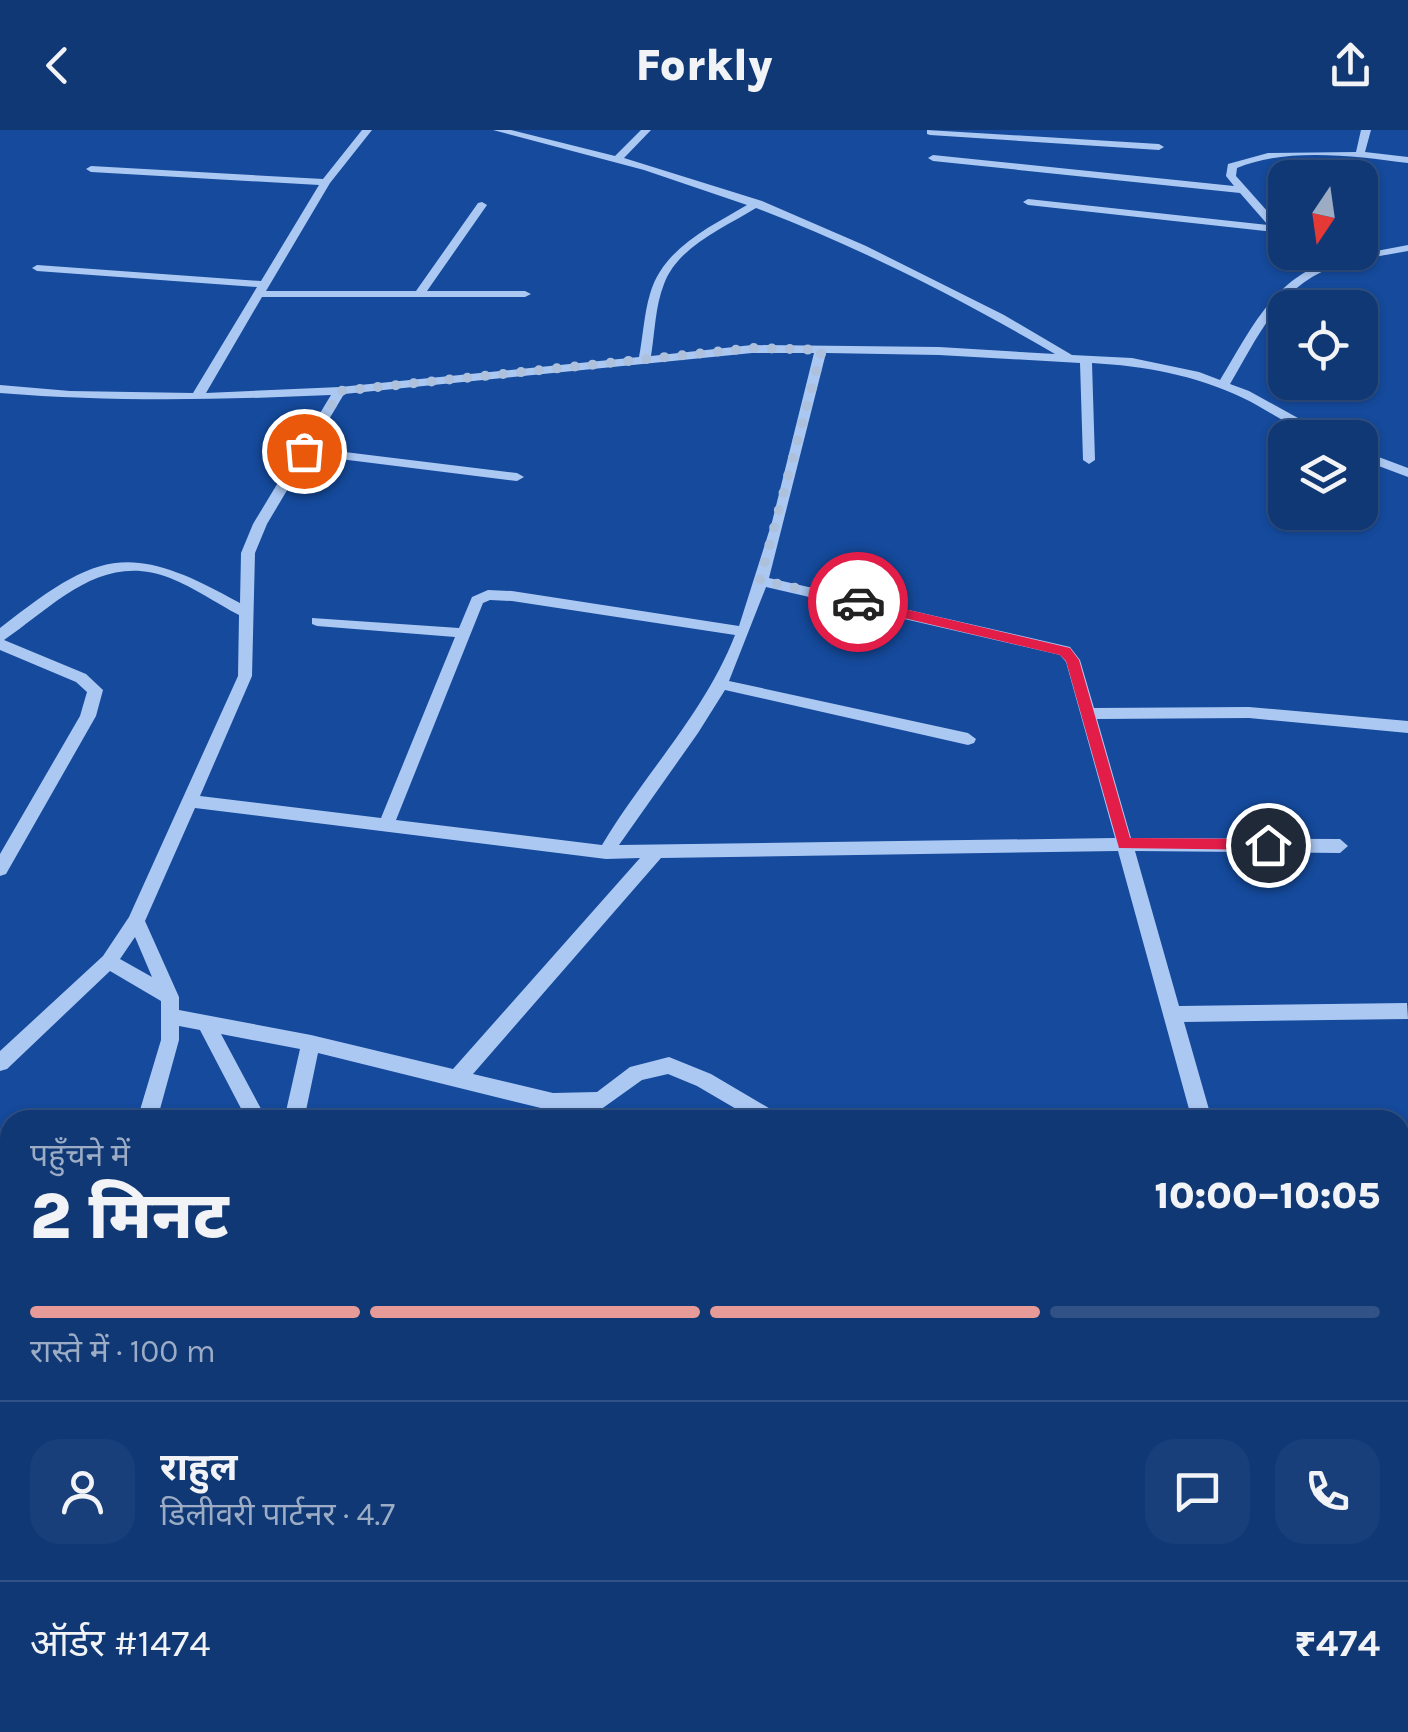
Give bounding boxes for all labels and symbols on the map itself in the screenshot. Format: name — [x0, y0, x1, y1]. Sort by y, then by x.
north arrow — [1268, 160, 1378, 270]
pin — [262, 409, 347, 494]
courier — [808, 552, 908, 652]
pin — [1226, 803, 1311, 888]

